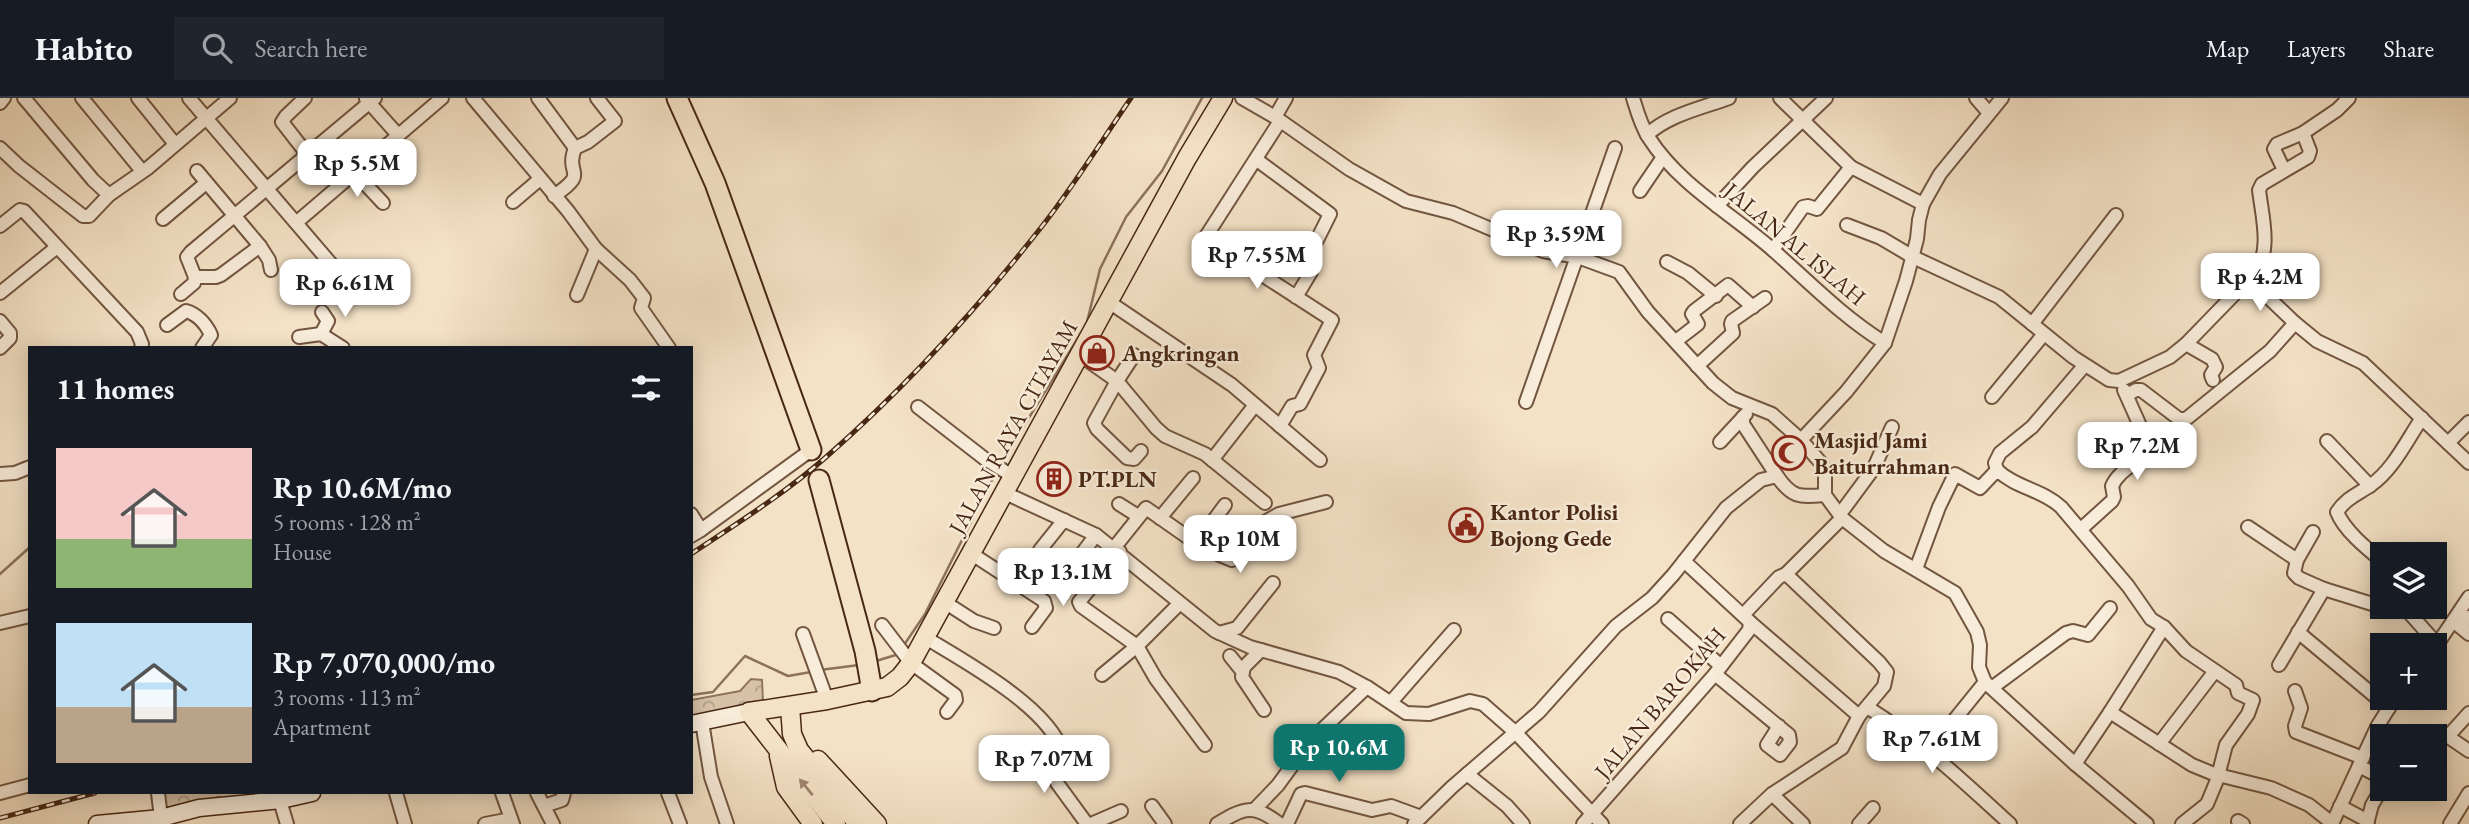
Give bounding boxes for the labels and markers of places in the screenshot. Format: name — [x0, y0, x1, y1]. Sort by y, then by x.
pin: Rp 5.5M — [292, 140, 422, 199]
pin: Rp 3.59M — [1484, 211, 1628, 270]
pin: Rp 7.55M — [1185, 232, 1329, 291]
pin: Rp 4.2M — [2195, 254, 2325, 313]
pin: Rp 6.61M — [273, 260, 417, 319]
shop icon: Angkringan — [1078, 334, 1116, 372]
place label: Angkringan — [1121, 338, 1240, 368]
pin: Rp 7.2M — [2072, 422, 2202, 482]
place label: Masjid Jami Baiturrahman — [1814, 425, 1950, 481]
mosque icon: Masjid Jami Baiturrahman — [1770, 434, 1808, 472]
building icon: PT.PLN — [1035, 460, 1073, 498]
place label: PT.PLN — [1078, 464, 1157, 494]
place label: Kantor Polisi Bojong Gede — [1490, 497, 1619, 553]
public building icon: Kantor Polisi Bojong Gede — [1447, 506, 1485, 544]
pin: Rp 10M — [1183, 516, 1297, 575]
pin: Rp 13.1M — [991, 548, 1135, 608]
pin: Rp 7.61M — [1860, 716, 2004, 775]
pin: Rp 10.6M — [1267, 724, 1411, 784]
pin: Rp 7.07M — [972, 736, 1116, 795]

